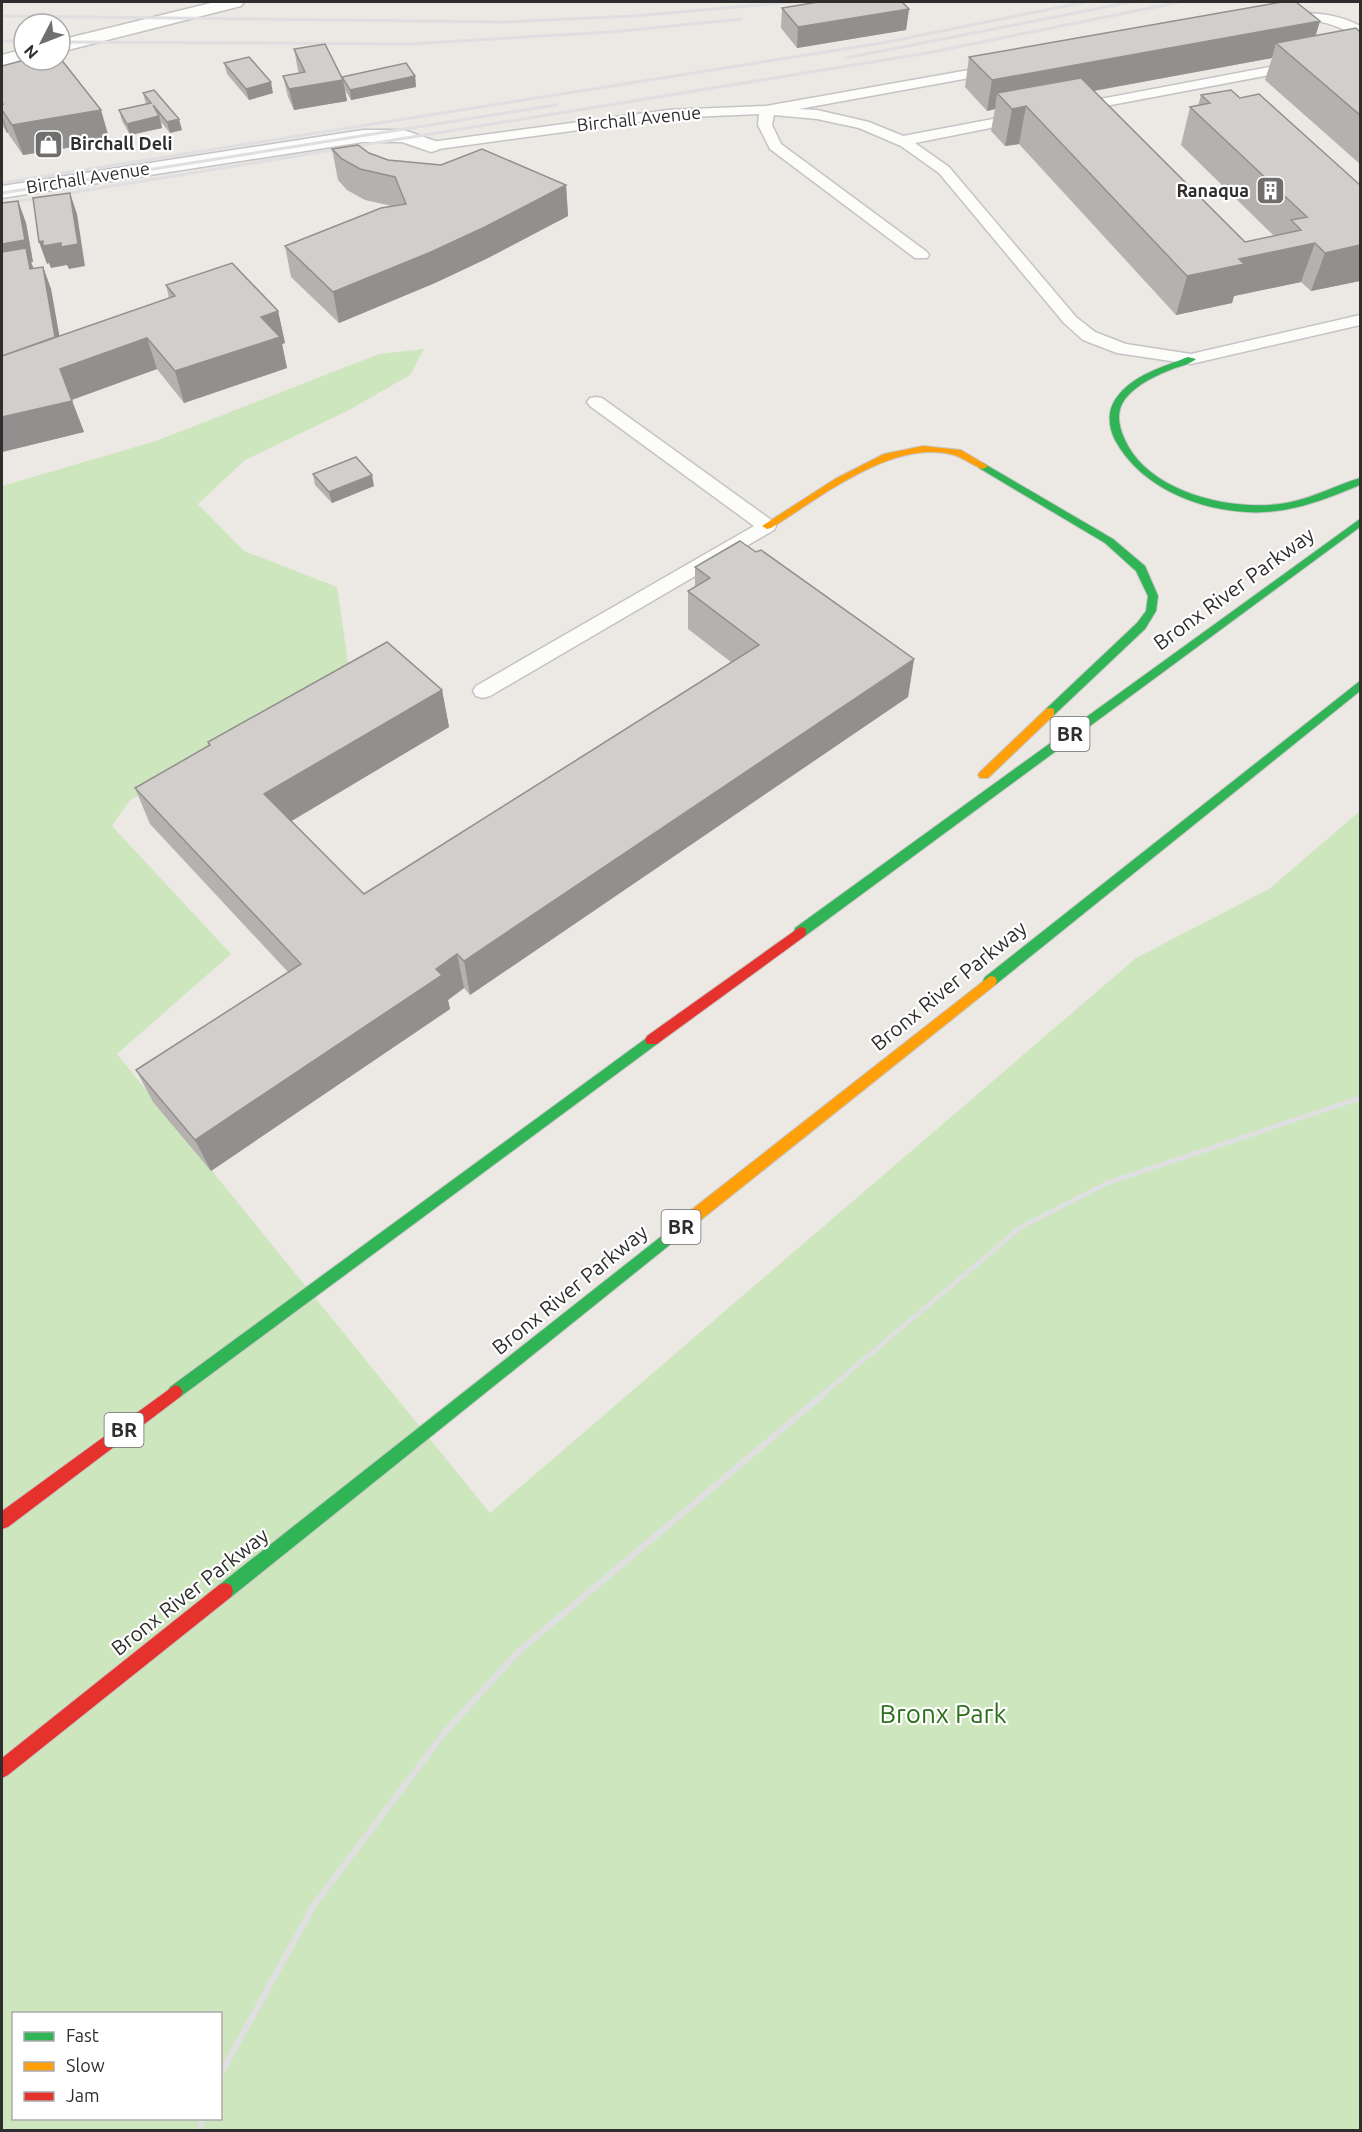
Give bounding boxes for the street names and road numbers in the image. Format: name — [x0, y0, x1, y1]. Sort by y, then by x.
street label: Birchall Avenue — [576, 102, 702, 134]
street label: Birchall Avenue — [25, 157, 151, 197]
street label: Bronx River Parkway — [1148, 522, 1318, 655]
road number: BR — [1050, 717, 1090, 751]
street label: Bronx River Parkway — [866, 915, 1031, 1055]
road number: BR — [662, 1210, 700, 1244]
street label: Bronx River Parkway — [487, 1219, 652, 1359]
road number: BR — [104, 1413, 144, 1447]
street label: Bronx River Parkway — [106, 1522, 273, 1660]

